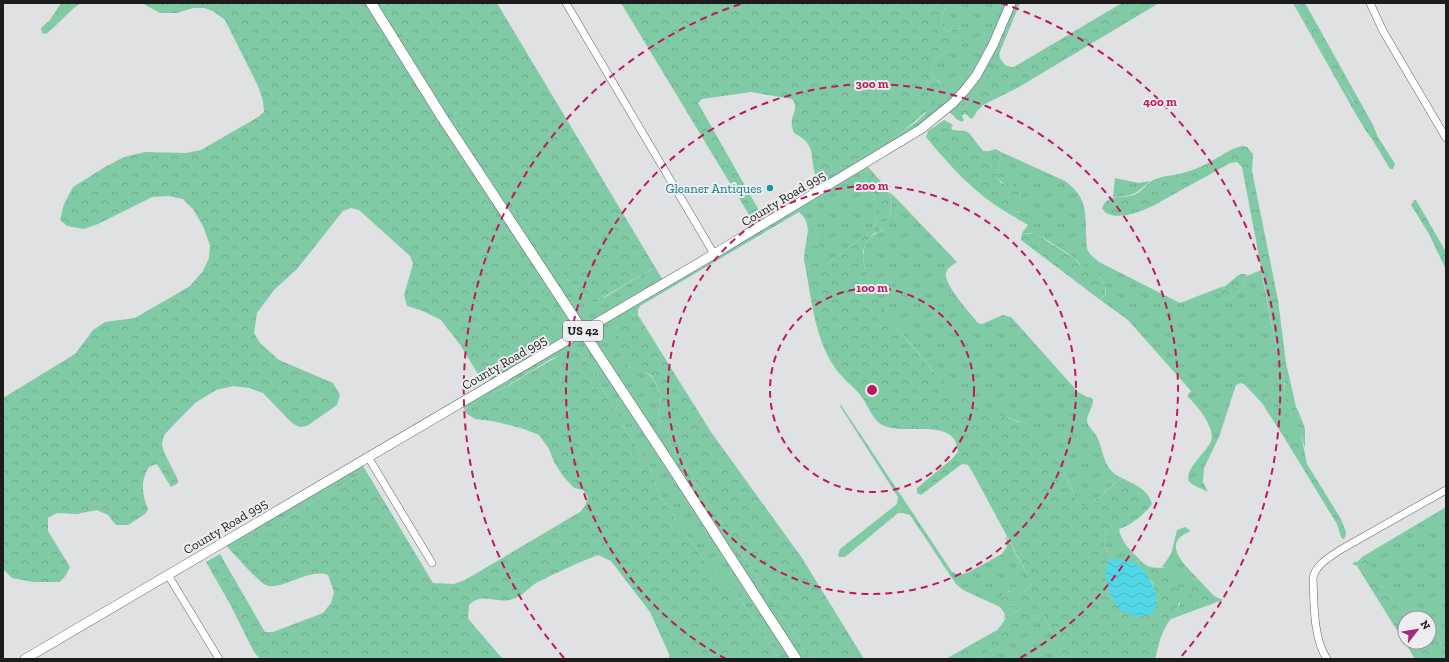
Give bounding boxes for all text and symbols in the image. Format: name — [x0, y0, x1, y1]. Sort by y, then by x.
text: 300 m — [856, 77, 889, 91]
text: 400 m — [1143, 95, 1177, 109]
street label: County Road 995 — [739, 167, 828, 229]
text: 200 m — [855, 179, 889, 193]
place label: Gleaner Antiques — [665, 181, 762, 196]
marker: Gleaner Antiques — [765, 183, 775, 193]
text: 100 m — [856, 281, 888, 295]
road number: US 42 — [563, 321, 603, 341]
street label: County Road 995 — [459, 332, 550, 393]
centre of rings — [865, 383, 879, 397]
street label: County Road 995 — [181, 495, 270, 557]
north arrow — [1397, 610, 1437, 650]
text: N — [1417, 618, 1433, 633]

